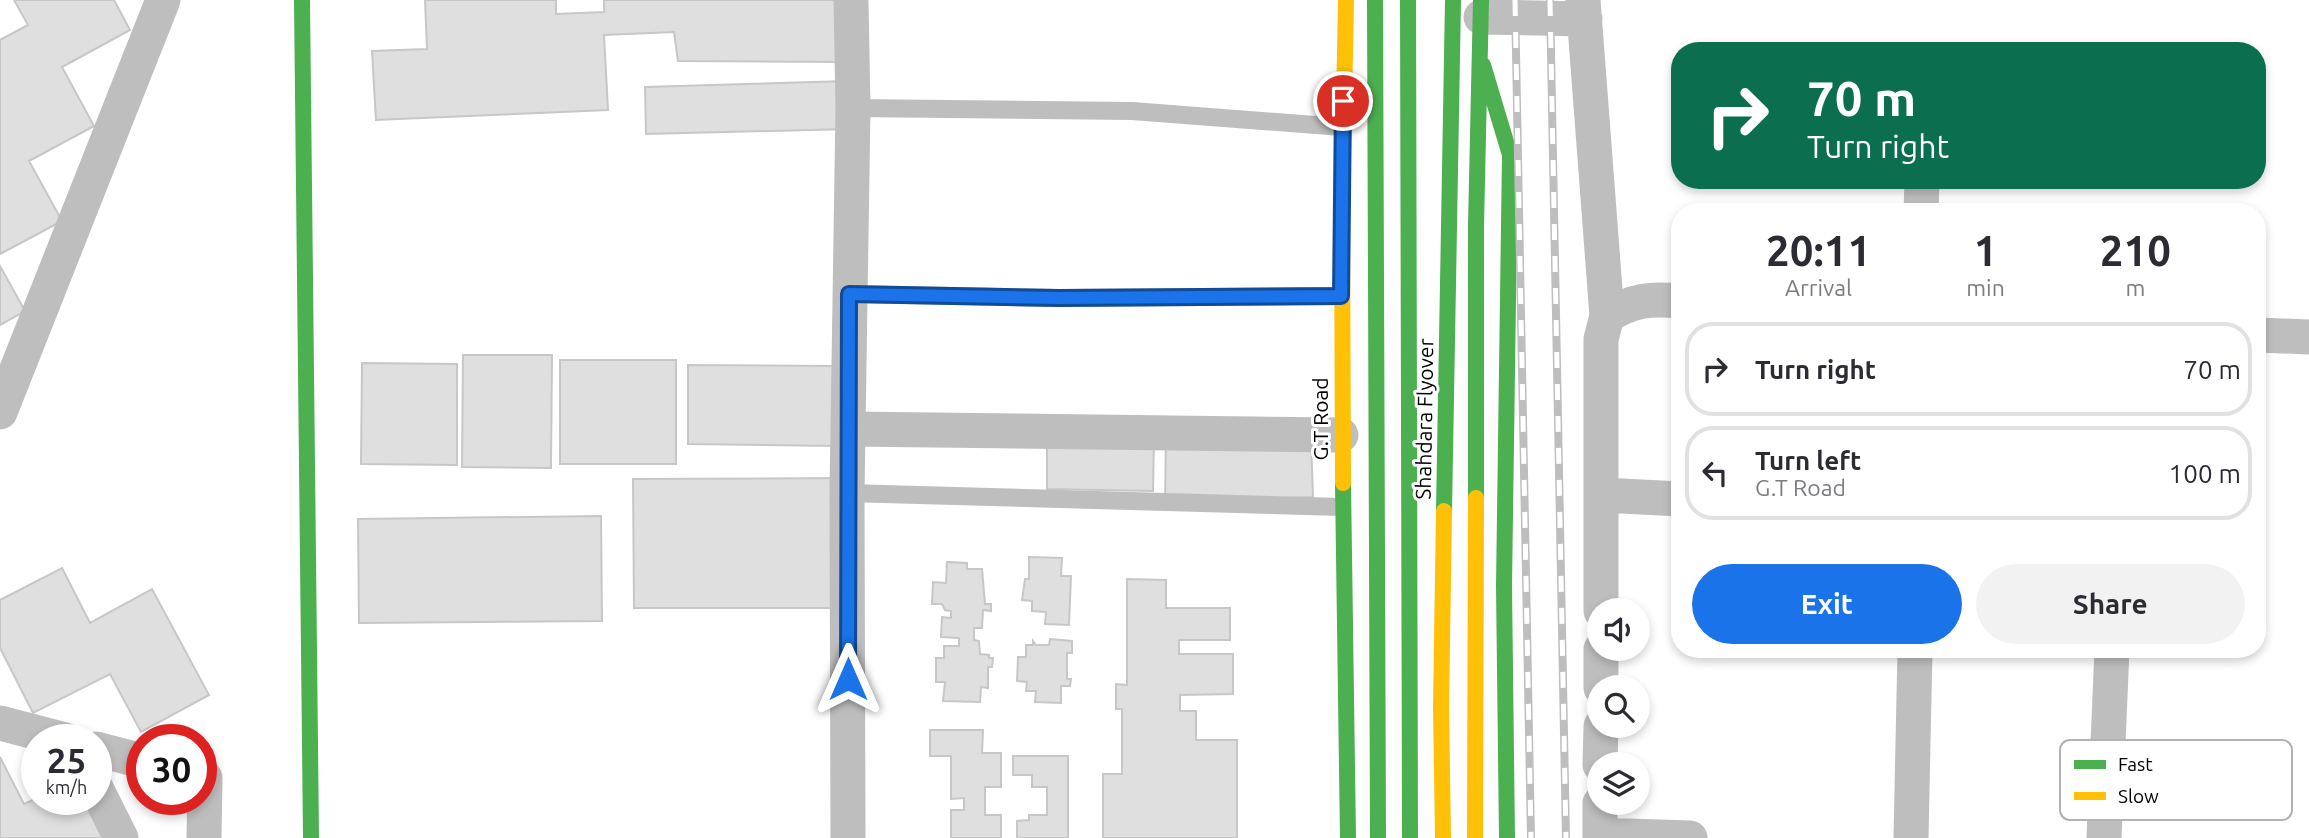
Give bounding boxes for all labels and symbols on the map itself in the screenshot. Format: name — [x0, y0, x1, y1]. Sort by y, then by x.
pin — [1313, 71, 1373, 131]
street label: Shahdara Flyover — [1411, 338, 1437, 500]
street label: G.T Road — [1308, 377, 1332, 461]
position arrow — [811, 642, 885, 716]
speed limit sign: 30 — [126, 724, 217, 815]
legend — [2060, 740, 2292, 820]
text: Fast — [2118, 753, 2153, 775]
text: Slow — [2118, 785, 2159, 807]

